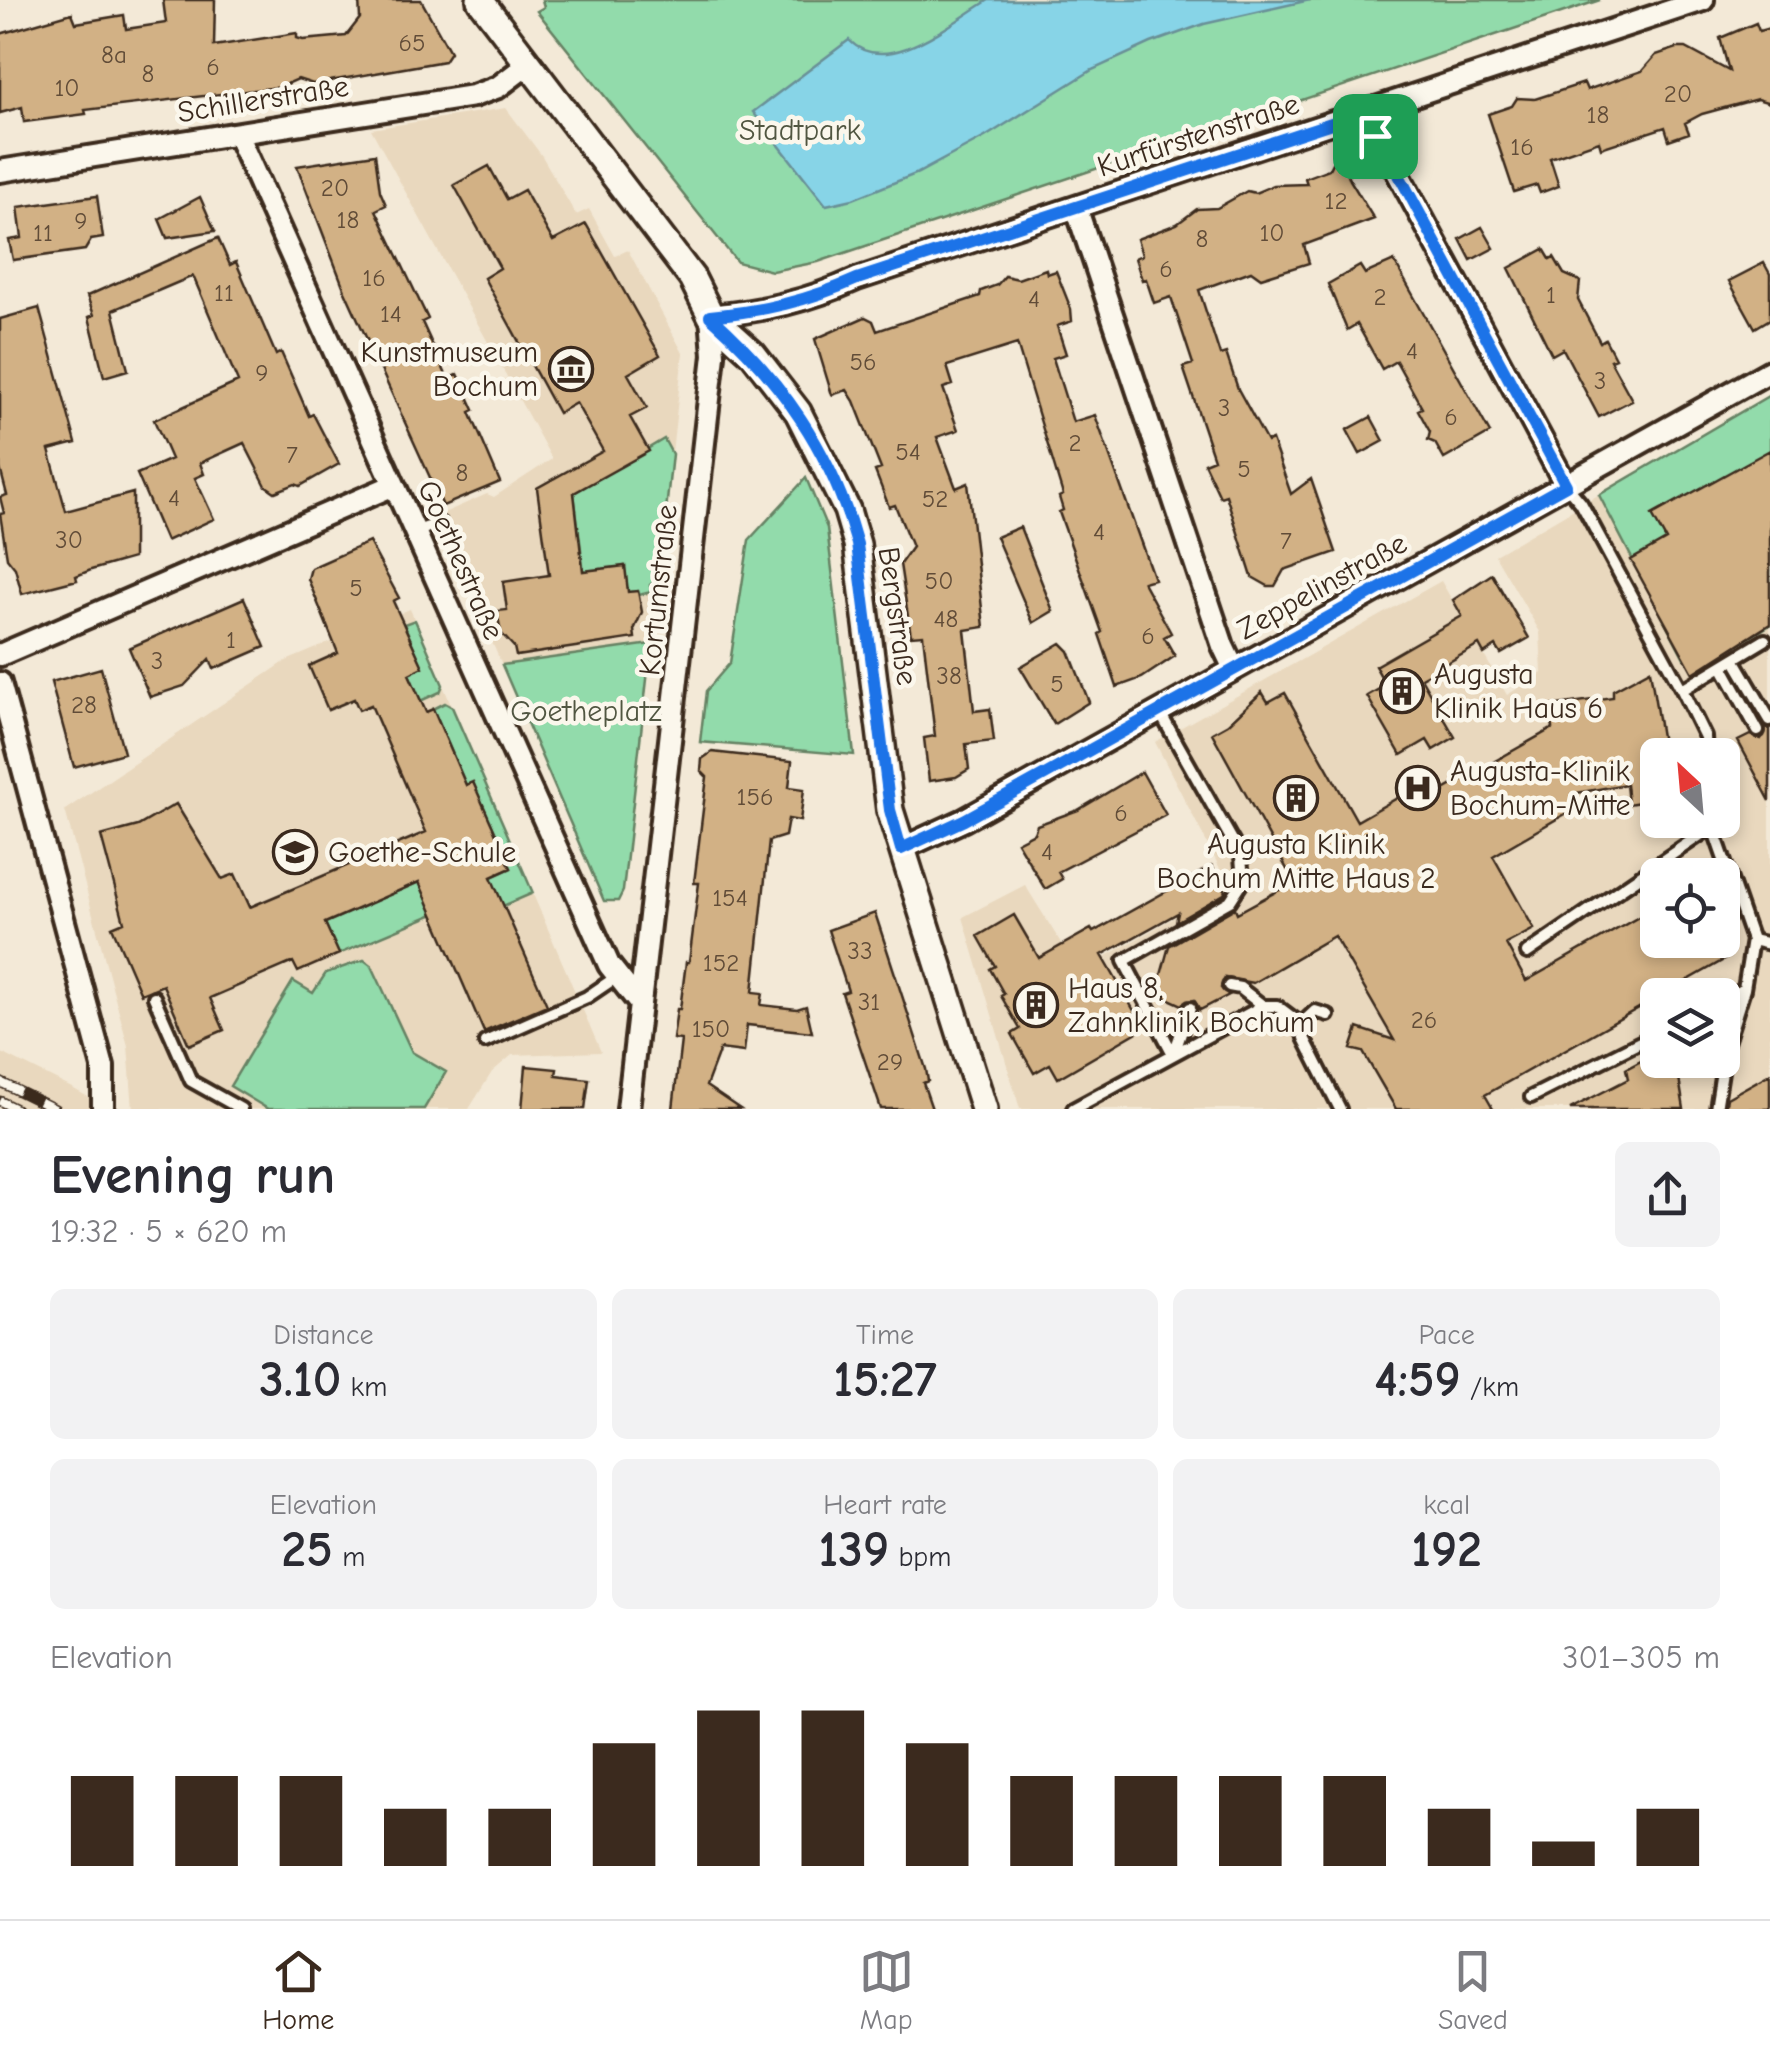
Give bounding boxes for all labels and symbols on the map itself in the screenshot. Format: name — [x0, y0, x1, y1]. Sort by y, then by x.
house number: 65 — [398, 28, 426, 57]
house number: 8a — [101, 40, 127, 69]
house number: 6 — [206, 52, 220, 81]
house number: 8 — [142, 59, 154, 88]
street label: Schillerstraße — [175, 69, 351, 130]
house number: 10 — [54, 73, 80, 102]
house number: 20 — [1664, 79, 1692, 108]
street label: Kurfürstenstraße — [1093, 86, 1303, 185]
pin — [1333, 94, 1418, 179]
house number: 18 — [1587, 100, 1609, 129]
park label: Stadtpark — [739, 113, 862, 148]
house number: 16 — [1510, 132, 1534, 161]
house number: 20 — [321, 173, 349, 202]
house number: 12 — [1325, 186, 1347, 215]
house number: 18 — [337, 205, 359, 234]
house number: 9 — [74, 206, 88, 235]
house number: 11 — [33, 218, 53, 247]
house number: 10 — [1259, 218, 1285, 247]
house number: 8 — [1196, 224, 1208, 253]
house number: 6 — [1159, 254, 1173, 283]
house number: 16 — [362, 263, 386, 292]
house number: 11 — [214, 278, 234, 307]
house number: 1 — [1546, 280, 1556, 309]
house number: 2 — [1373, 282, 1387, 311]
house number: 4 — [1028, 284, 1040, 313]
house number: 14 — [380, 299, 402, 328]
place label: Kunstmuseum Bochum — [361, 335, 538, 404]
house number: 4 — [1406, 336, 1418, 365]
museum icon: Kunstmuseum Bochum — [548, 346, 594, 392]
house number: 56 — [849, 347, 877, 376]
house number: 9 — [255, 358, 269, 387]
house number: 3 — [1594, 366, 1606, 395]
house number: 3 — [1218, 393, 1230, 422]
house number: 6 — [1444, 402, 1458, 431]
house number: 2 — [1068, 428, 1082, 457]
house number: 54 — [895, 437, 921, 466]
house number: 7 — [286, 440, 298, 469]
house number: 5 — [1237, 454, 1251, 483]
house number: 8 — [456, 458, 468, 487]
street label: Goethestraße — [410, 475, 511, 645]
house number: 4 — [168, 483, 180, 512]
house number: 52 — [922, 484, 948, 513]
street label: Kortumstraße — [632, 503, 685, 677]
house number: 4 — [1093, 517, 1105, 546]
house number: 30 — [55, 525, 83, 554]
street label: Zeppelinstraße — [1232, 526, 1413, 647]
house number: 7 — [1280, 526, 1292, 555]
street label: Bergstraße — [870, 545, 925, 687]
house number: 50 — [925, 566, 953, 595]
house number: 5 — [349, 573, 363, 602]
house number: 48 — [934, 604, 958, 633]
house number: 6 — [1141, 621, 1155, 650]
house number: 1 — [226, 625, 236, 654]
house number: 3 — [151, 646, 163, 675]
place label: Augusta Klinik Haus 6 — [1434, 657, 1603, 726]
house number: 38 — [936, 661, 962, 690]
building icon: Augusta Klinik Haus 6 — [1379, 668, 1425, 714]
house number: 5 — [1050, 669, 1064, 698]
house number: 28 — [71, 690, 97, 719]
park label: Goetheplatz — [510, 694, 662, 729]
north arrow — [1640, 738, 1740, 838]
place label: Augusta-Klinik Bochum-Mitte — [1450, 754, 1630, 823]
hospital icon: Augusta-Klinik Bochum-Mitte — [1395, 765, 1441, 811]
building icon: Augusta Klinik Bochum Mitte Haus 2 — [1273, 775, 1319, 821]
house number: 156 — [736, 782, 774, 811]
house number: 6 — [1114, 798, 1128, 827]
place label: Augusta Klinik Bochum Mitte Haus 2 — [1156, 827, 1436, 896]
school or university icon: Goethe-Schule — [272, 829, 318, 875]
place label: Goethe-Schule — [328, 835, 516, 870]
house number: 4 — [1041, 837, 1053, 866]
house number: 154 — [712, 883, 748, 912]
house number: 33 — [847, 936, 873, 965]
house number: 152 — [703, 948, 739, 977]
place label: Haus 8, Zahnklinik Bochum — [1068, 971, 1315, 1040]
building icon: Haus 8, Zahnklinik Bochum — [1013, 982, 1059, 1028]
house number: 31 — [858, 987, 880, 1016]
house number: 26 — [1411, 1005, 1437, 1034]
house number: 150 — [692, 1014, 730, 1043]
house number: 29 — [877, 1047, 903, 1076]

